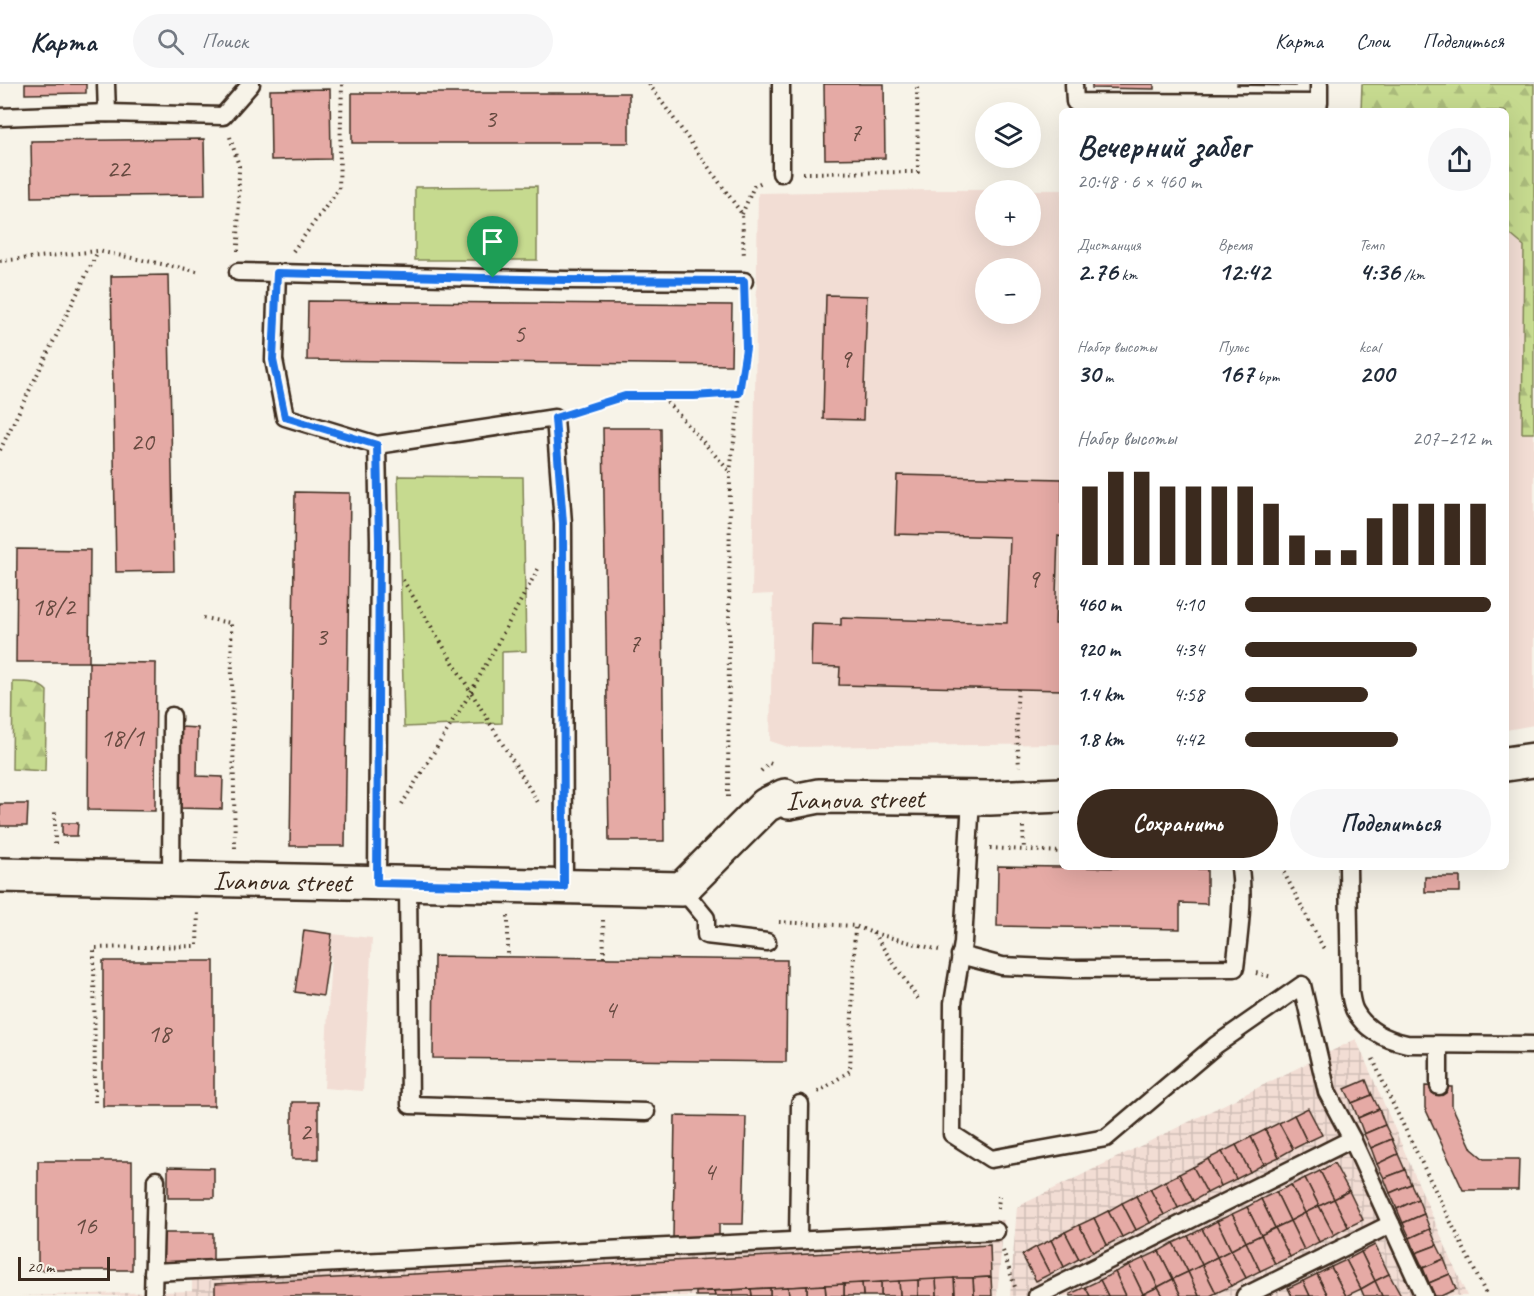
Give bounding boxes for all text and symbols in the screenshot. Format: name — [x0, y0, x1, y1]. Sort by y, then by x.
search box — [133, 14, 553, 68]
text: Карта — [30, 24, 97, 59]
icon: search — [154, 25, 187, 58]
text: Поиск — [202, 27, 248, 55]
text: Карта — [1275, 28, 1323, 54]
text: Слои — [1356, 28, 1390, 54]
text: Поделиться — [1423, 28, 1504, 54]
house number: 3 — [484, 102, 498, 135]
map controls — [975, 102, 1041, 324]
button: layers — [975, 102, 1041, 168]
house number: 7 — [849, 116, 862, 149]
text: Вечерний забег — [1077, 125, 1250, 167]
button: share — [1428, 128, 1491, 191]
house number: 22 — [106, 152, 132, 185]
text: 20:48 · 6 × 460 m — [1077, 169, 1201, 194]
button: + — [975, 180, 1041, 246]
pin — [467, 216, 518, 278]
icon: arrive — [476, 225, 509, 258]
text: Дистанция — [1077, 235, 1141, 255]
text: Время — [1218, 235, 1252, 255]
text: Темп — [1359, 235, 1385, 255]
text: 2.76 — [1077, 255, 1118, 288]
text: 12:42 — [1218, 255, 1270, 288]
text: 4:36 — [1359, 255, 1400, 288]
button: − — [975, 258, 1041, 324]
text: km — [1118, 265, 1137, 285]
text: /km — [1400, 265, 1425, 285]
house number: 5 — [513, 317, 526, 350]
text: Набор высоты — [1077, 337, 1156, 357]
text: Пульс — [1218, 337, 1249, 357]
text: kcal — [1359, 337, 1380, 357]
house number: 9 — [839, 342, 853, 375]
text: 30 — [1077, 357, 1100, 390]
text: 167 — [1218, 357, 1254, 390]
text: 200 — [1359, 357, 1394, 390]
text: m — [1100, 367, 1113, 387]
text: bpm — [1254, 367, 1279, 387]
house number: 20 — [130, 425, 156, 458]
text: Набор высоты — [1077, 426, 1176, 451]
text: 207–212 m — [1412, 426, 1491, 451]
house number: 9 — [1027, 562, 1041, 595]
house number: 18/2 — [31, 590, 77, 623]
text: 460 m — [1077, 592, 1121, 617]
text: 4:10 — [1173, 592, 1204, 617]
house number: 3 — [315, 620, 329, 653]
house number: 7 — [628, 627, 641, 660]
text: 920 m — [1077, 637, 1120, 662]
text: 4:34 — [1173, 637, 1204, 662]
text: 1.4 km — [1077, 682, 1124, 707]
text: 4:58 — [1173, 682, 1204, 707]
house number: 18/1 — [100, 721, 145, 754]
text: 1.8 km — [1077, 727, 1124, 752]
text: 4:42 — [1173, 727, 1204, 752]
street label: Ivanova street — [786, 780, 927, 818]
button: Сохранить — [1077, 789, 1278, 858]
button: Поделиться — [1290, 789, 1491, 858]
street label: Ivanova street — [213, 862, 354, 900]
house number: 4 — [604, 993, 618, 1026]
house number: 18 — [147, 1017, 173, 1050]
house number: 2 — [299, 1115, 313, 1148]
house number: 4 — [703, 1155, 717, 1188]
house number: 16 — [73, 1209, 98, 1242]
scale bar — [18, 1254, 110, 1282]
text: 20 m — [27, 1257, 54, 1277]

